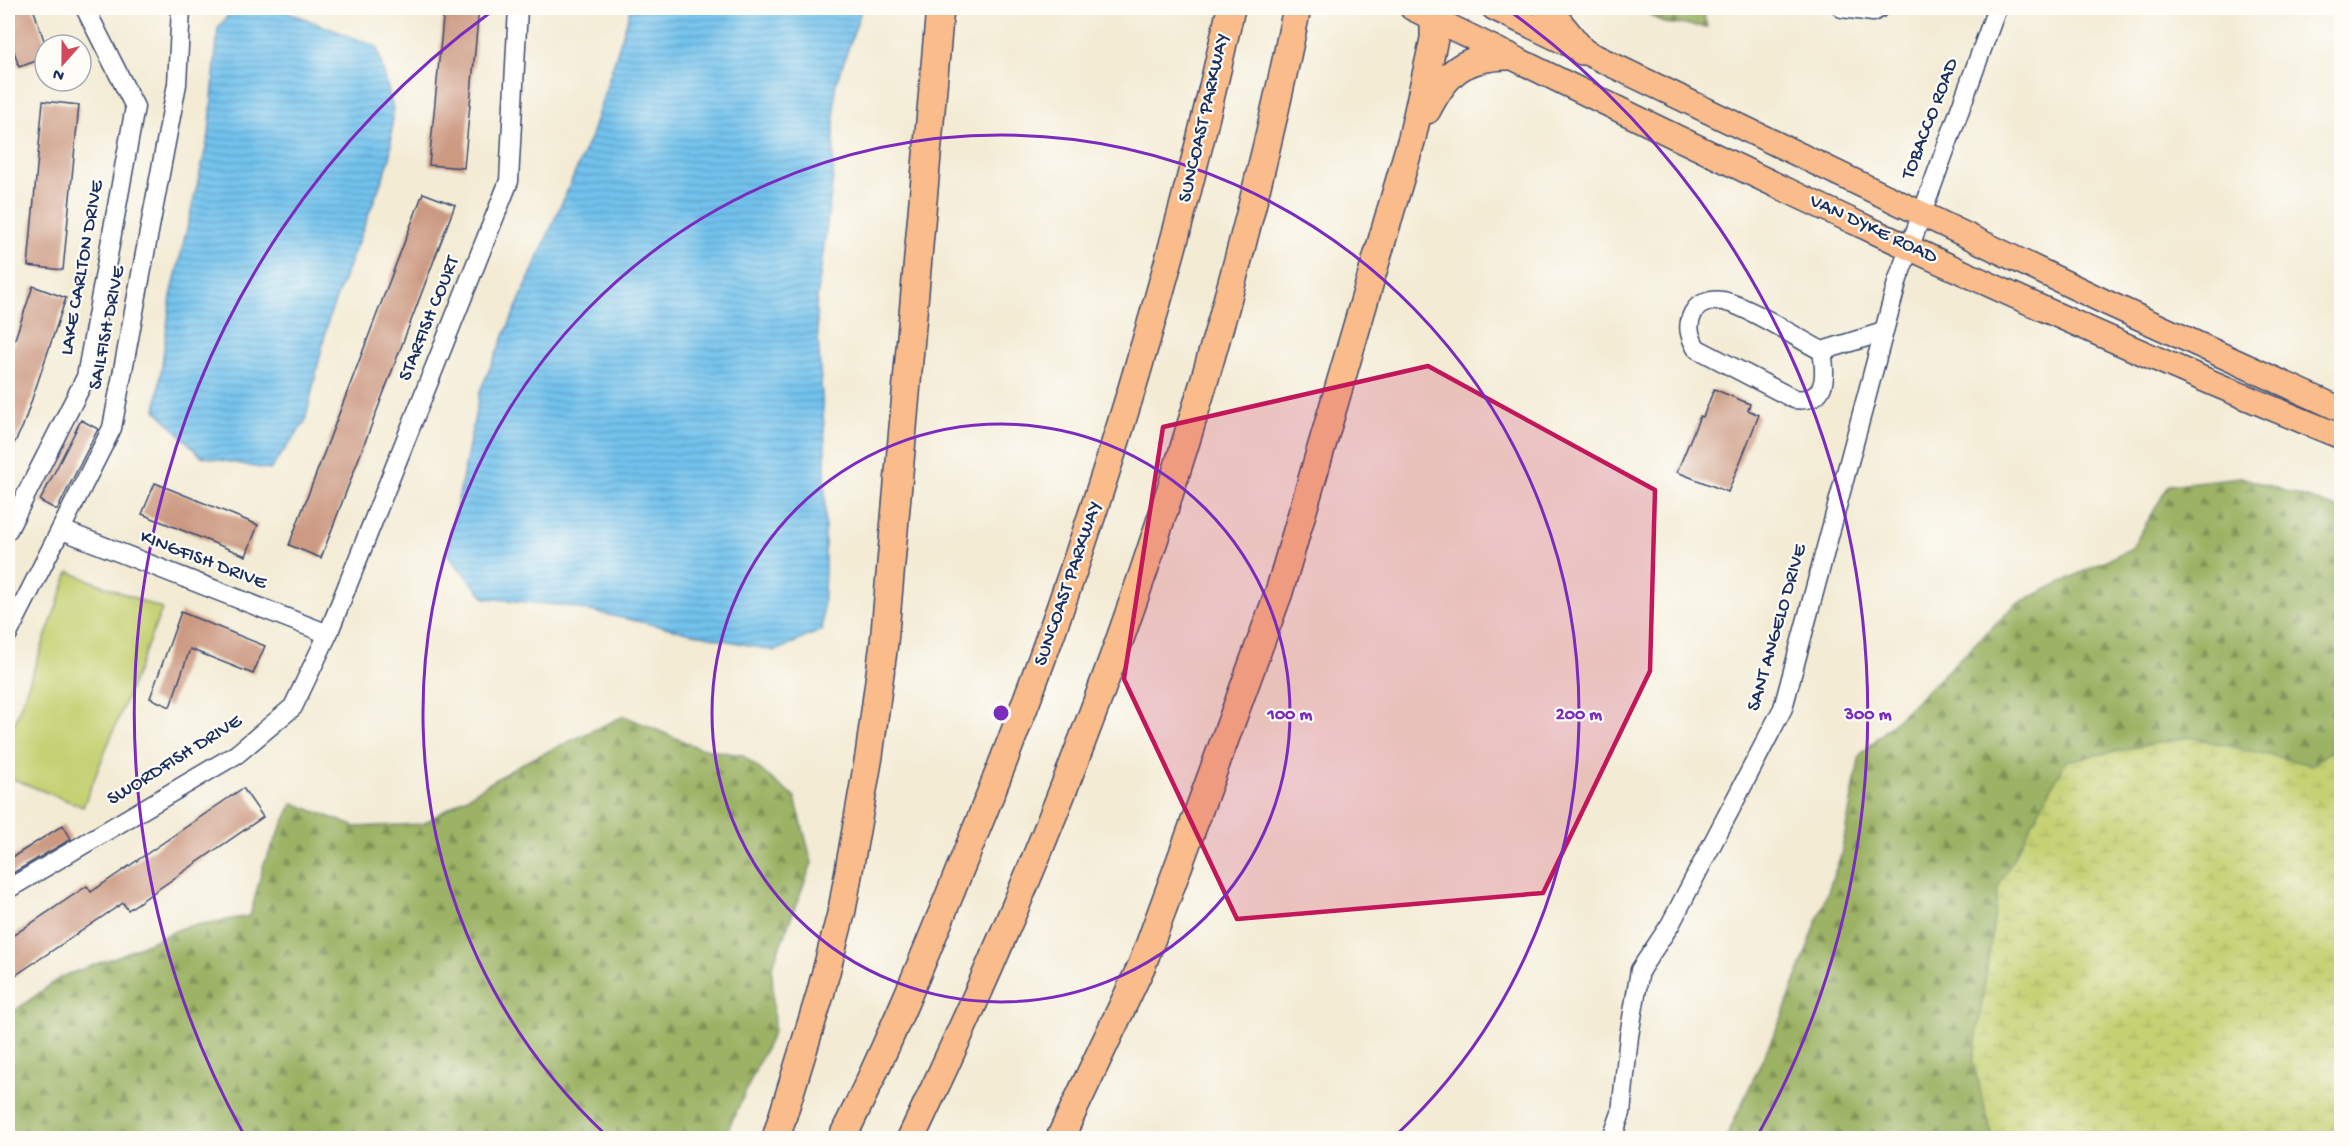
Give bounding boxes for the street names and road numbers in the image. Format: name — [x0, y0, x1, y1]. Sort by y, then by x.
street label: SUNCOAST PARKWAY — [1174, 31, 1236, 205]
street label: TOBACCO ROAD — [1897, 54, 1965, 184]
street label: LAKE CARLTON DRIVE — [56, 177, 110, 357]
street label: VAN DYKE ROAD — [1804, 190, 1942, 270]
street label: STARFISH COURT — [395, 252, 466, 385]
street label: SAILFISH DRIVE — [85, 263, 132, 392]
street label: SUNCOAST PARKWAY — [1030, 499, 1108, 669]
street label: KINGFISH DRIVE — [136, 526, 271, 596]
street label: SANT ANGELO DRIVE — [1743, 540, 1813, 714]
street label: SWORDFISH DRIVE — [104, 710, 248, 812]

